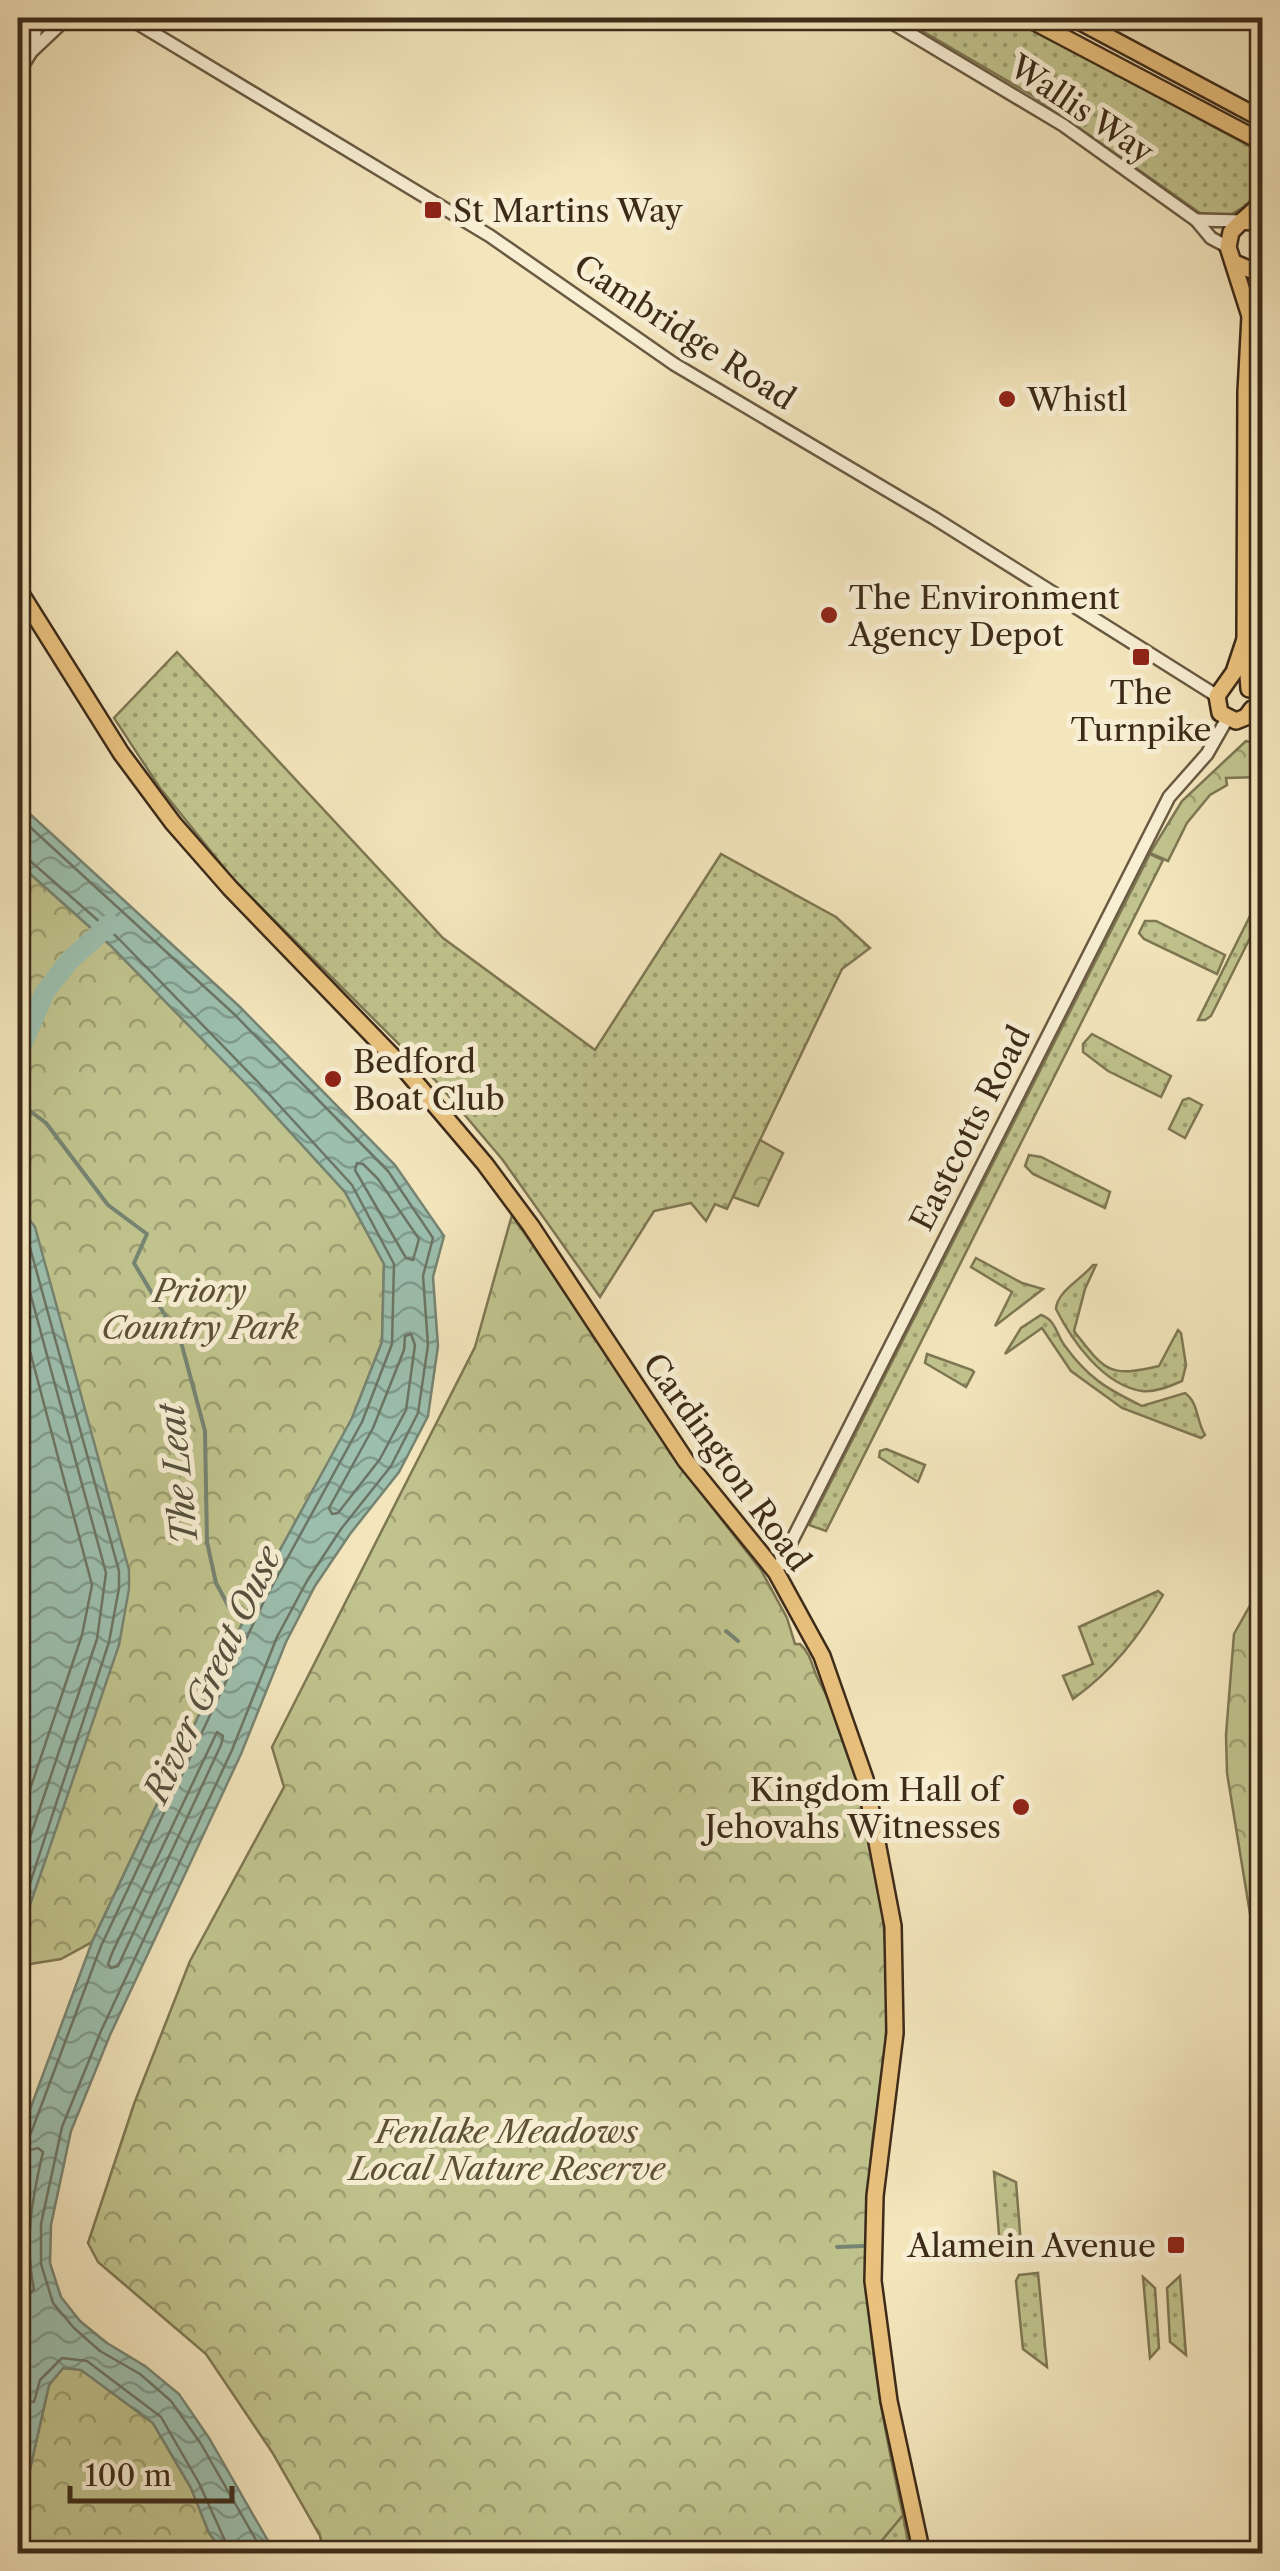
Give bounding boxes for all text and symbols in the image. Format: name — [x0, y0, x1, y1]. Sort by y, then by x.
street label: Wallis Way — [1002, 46, 1162, 172]
place label: St Martins Way — [453, 191, 684, 230]
marker: St Martins Way — [422, 199, 444, 221]
street label: Cambridge Road — [567, 246, 803, 418]
place label: Whistl — [1026, 380, 1127, 419]
marker: Whistl — [996, 388, 1018, 410]
place label: The Environment Agency Depot — [848, 578, 1120, 654]
marker: The Environment Agency Depot — [818, 604, 840, 626]
marker: The Turnpike — [1130, 646, 1152, 668]
place label: The Turnpike — [1071, 673, 1211, 749]
street label: Eastcotts Road — [902, 1019, 1038, 1237]
place label: Bedford Boat Club — [353, 1042, 505, 1118]
marker: Bedford Boat Club — [322, 1068, 344, 1090]
park label: Priory Country Park — [101, 1271, 299, 1347]
street label: Cardington Road — [635, 1346, 819, 1578]
water label: The Leat — [149, 1400, 207, 1547]
water label: River Great Ouse — [133, 1538, 291, 1812]
place label: Kingdom Hall of Jehovahs Witnesses — [700, 1770, 1005, 1846]
marker: Kingdom Hall of Jehovahs Witnesses — [1010, 1796, 1032, 1818]
park label: Fenlake Meadows Local Nature Reserve — [346, 2112, 667, 2188]
place label: Alamein Avenue — [906, 2226, 1156, 2265]
marker: Alamein Avenue — [1165, 2234, 1187, 2256]
scale bar — [70, 2441, 232, 2503]
text: 100 m — [85, 2457, 172, 2494]

